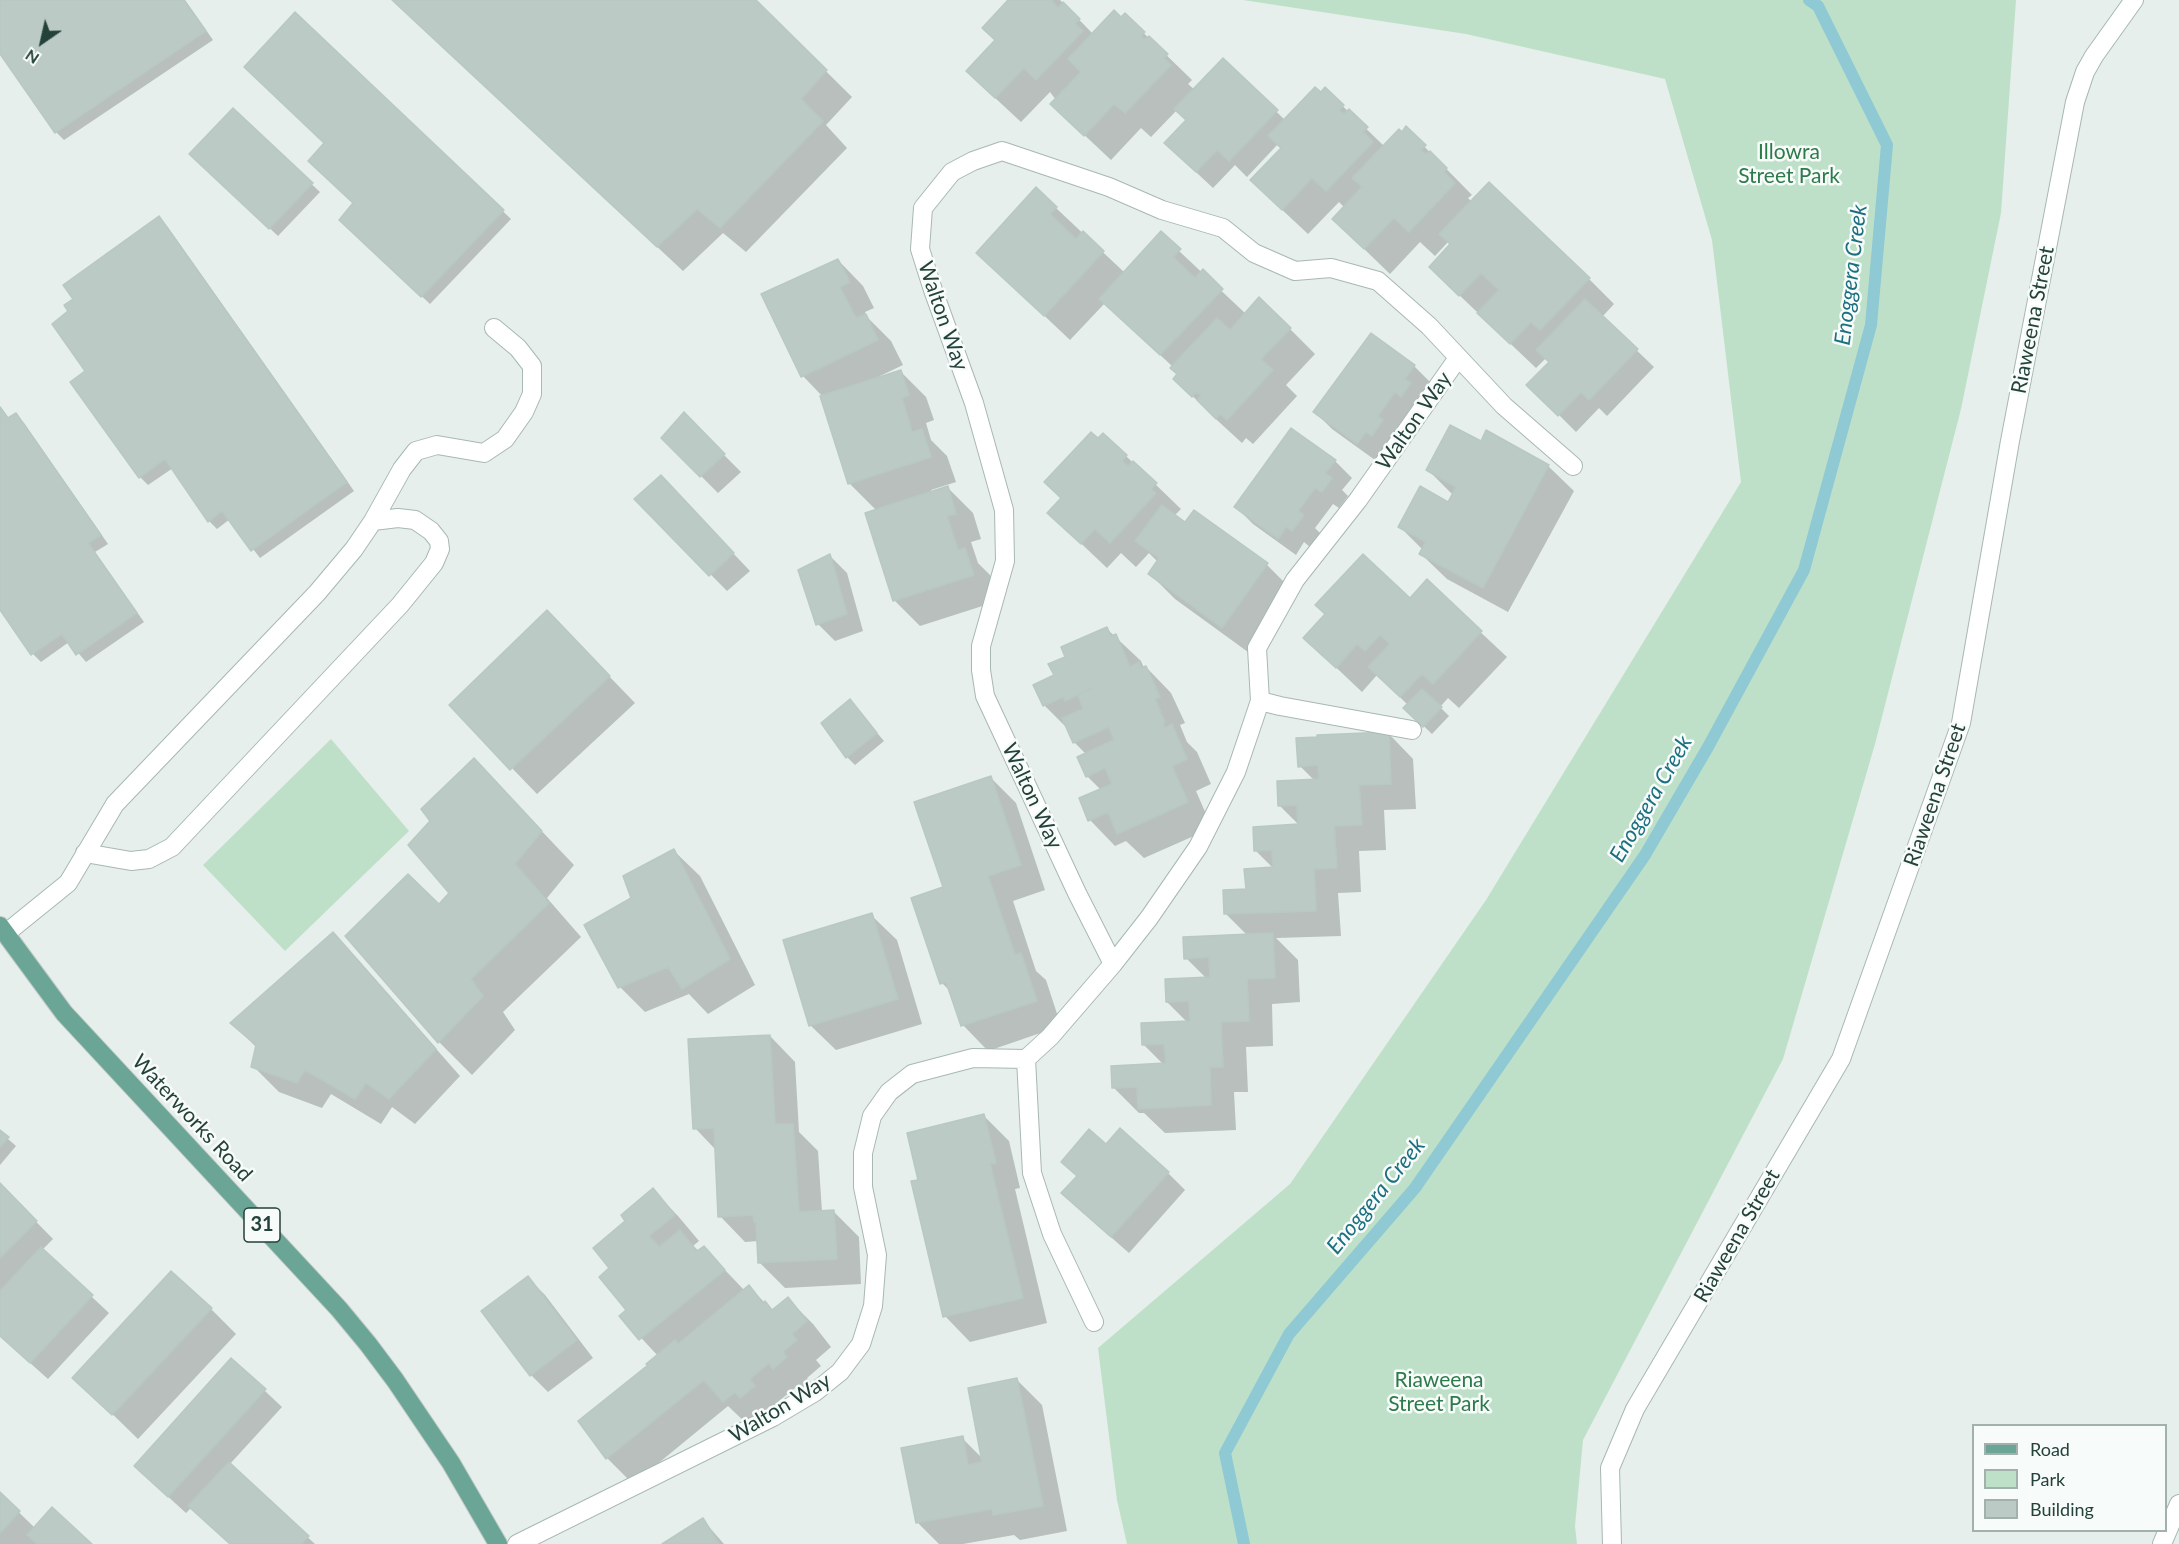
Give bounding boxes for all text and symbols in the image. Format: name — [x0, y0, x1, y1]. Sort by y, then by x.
north arrow — [12, 12, 72, 72]
text: N — [21, 46, 42, 69]
park label: Illowra Street Park — [1738, 139, 1840, 189]
water label: Enoggera Creek — [1829, 203, 1873, 347]
street label: Riaweena Street — [2006, 244, 2060, 396]
street label: Walton Way — [913, 258, 973, 374]
street label: Walton Way — [1371, 367, 1457, 475]
street label: Riaweena Street — [1899, 720, 1971, 870]
water label: Enoggera Creek — [1604, 731, 1698, 867]
street label: Walton Way — [996, 739, 1068, 853]
street label: Waterworks Road — [127, 1049, 257, 1187]
water label: Enoggera Creek — [1321, 1133, 1431, 1259]
street label: Riaweena Street — [1689, 1165, 1785, 1307]
road number: 31 — [244, 1208, 280, 1242]
park label: Riaweena Street Park — [1388, 1367, 1490, 1417]
street label: Walton Way — [725, 1368, 835, 1448]
legend — [1972, 1424, 2167, 1532]
text: Road — [2030, 1438, 2070, 1460]
text: Park — [2030, 1468, 2065, 1490]
text: Building — [2030, 1498, 2094, 1520]

